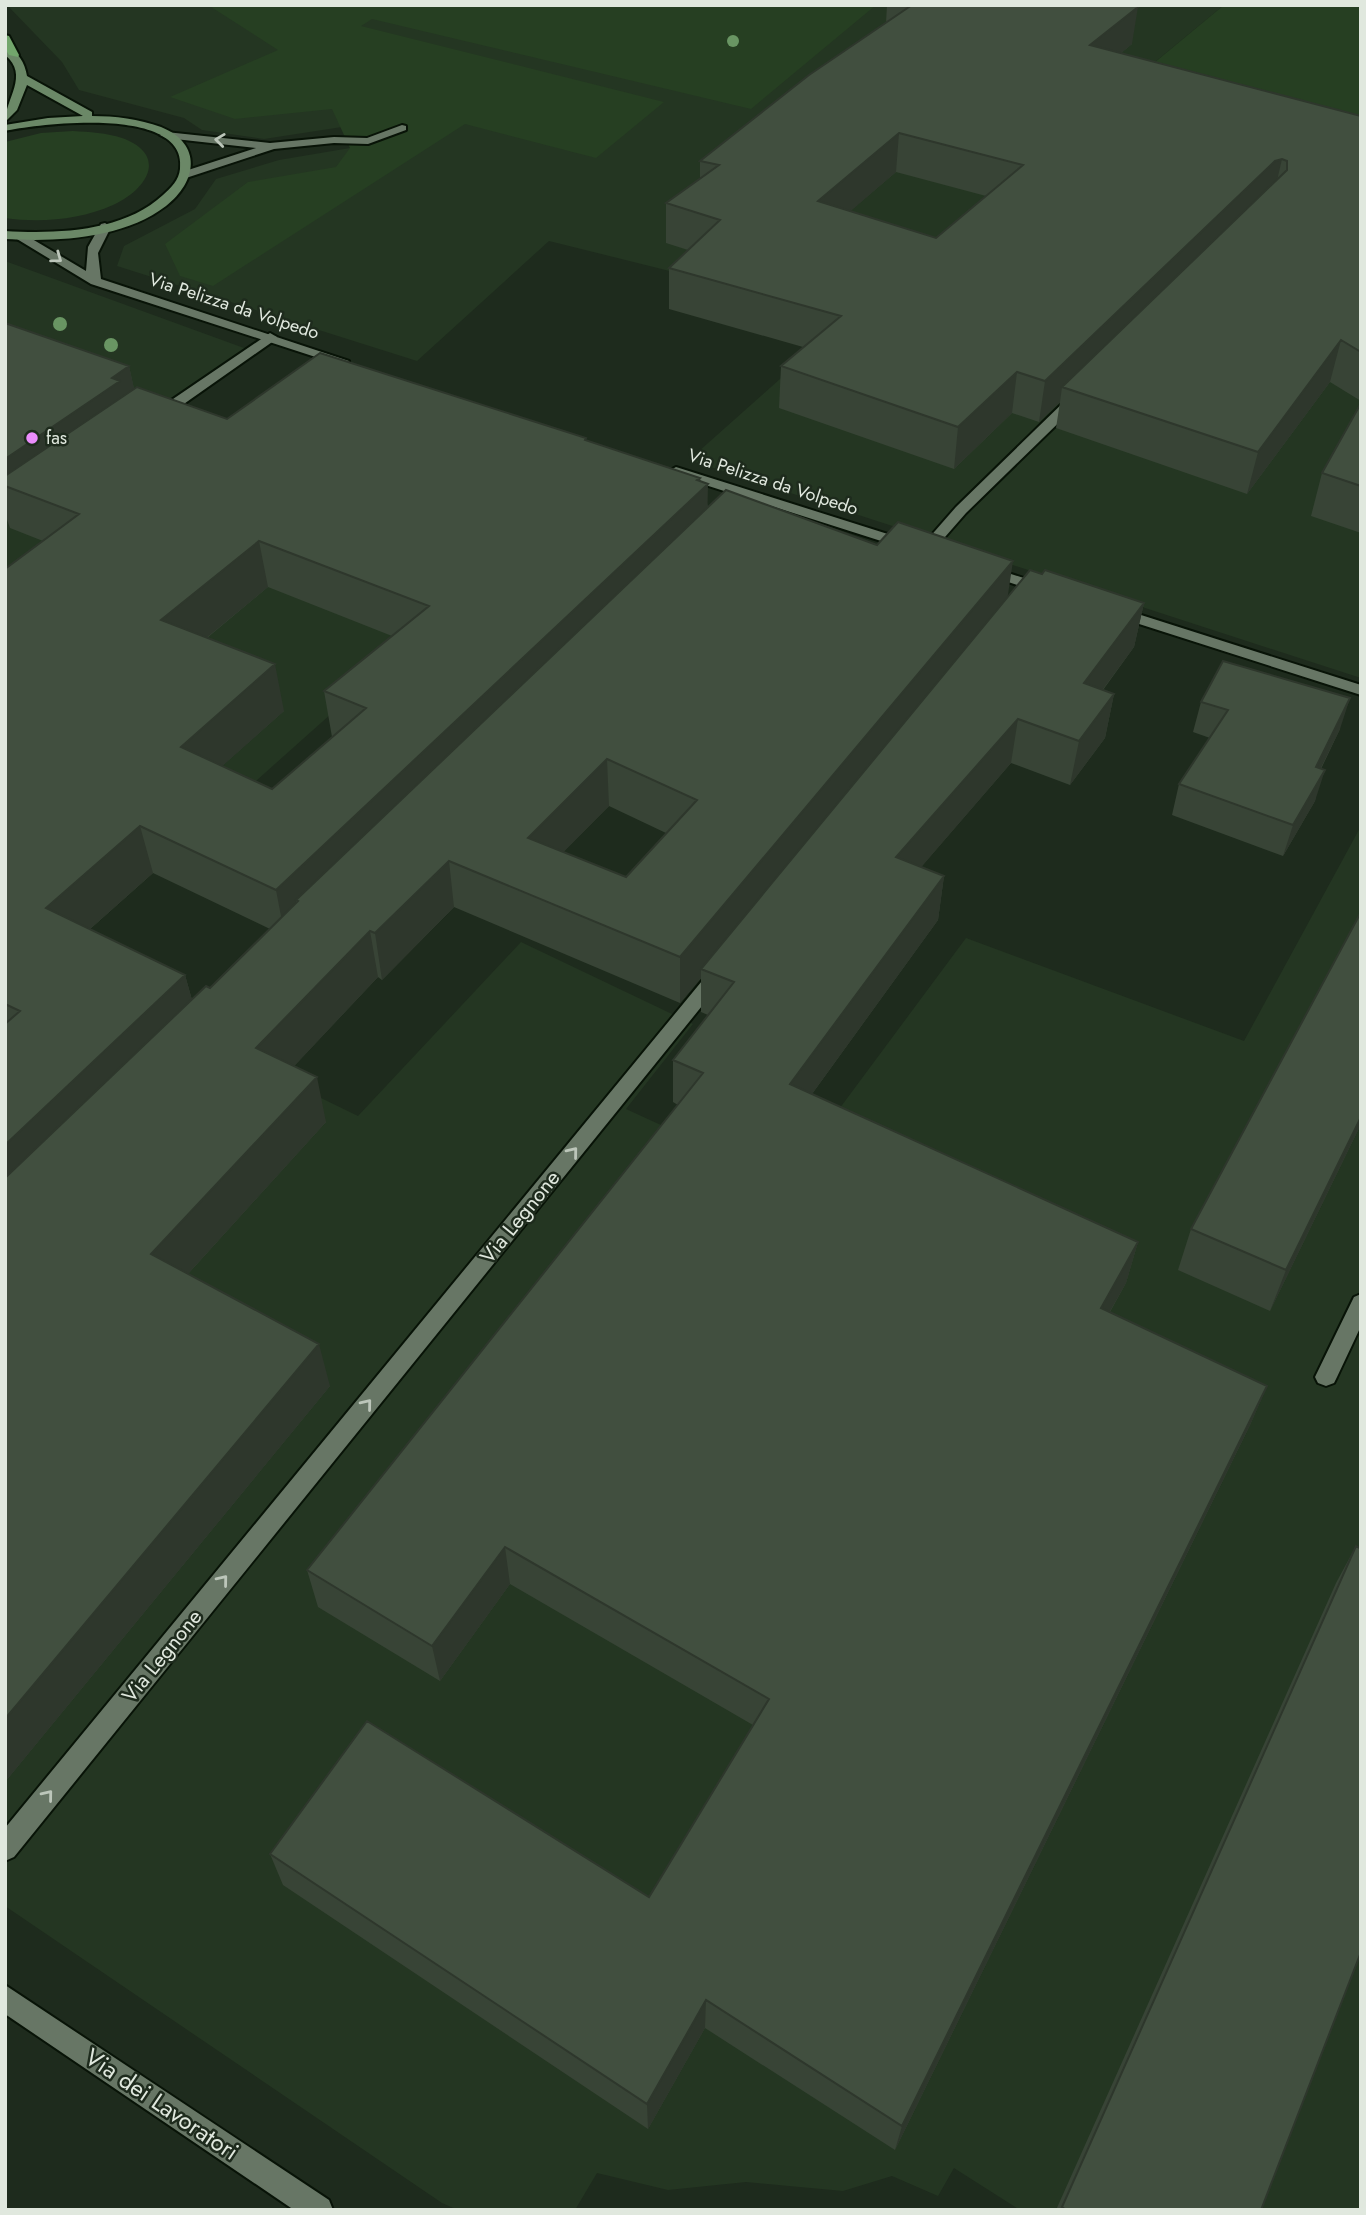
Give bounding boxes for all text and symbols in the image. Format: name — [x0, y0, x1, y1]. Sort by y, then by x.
one-way arrow — [214, 133, 225, 148]
one-way arrow — [49, 250, 61, 262]
street label: Via Pelizza da Volpedo — [146, 266, 323, 346]
place label: fas — [46, 425, 67, 451]
marker: fas — [24, 430, 40, 446]
street label: Via Pelizza da Volpedo — [685, 442, 862, 522]
one-way arrow — [565, 1148, 577, 1161]
street label: Via Legnone — [473, 1164, 567, 1270]
one-way arrow — [359, 1400, 371, 1413]
one-way arrow — [215, 1576, 227, 1589]
street label: Via Legnone — [115, 1603, 209, 1709]
one-way arrow — [40, 1790, 53, 1802]
street label: Via dei Lavoratori — [78, 2039, 246, 2169]

